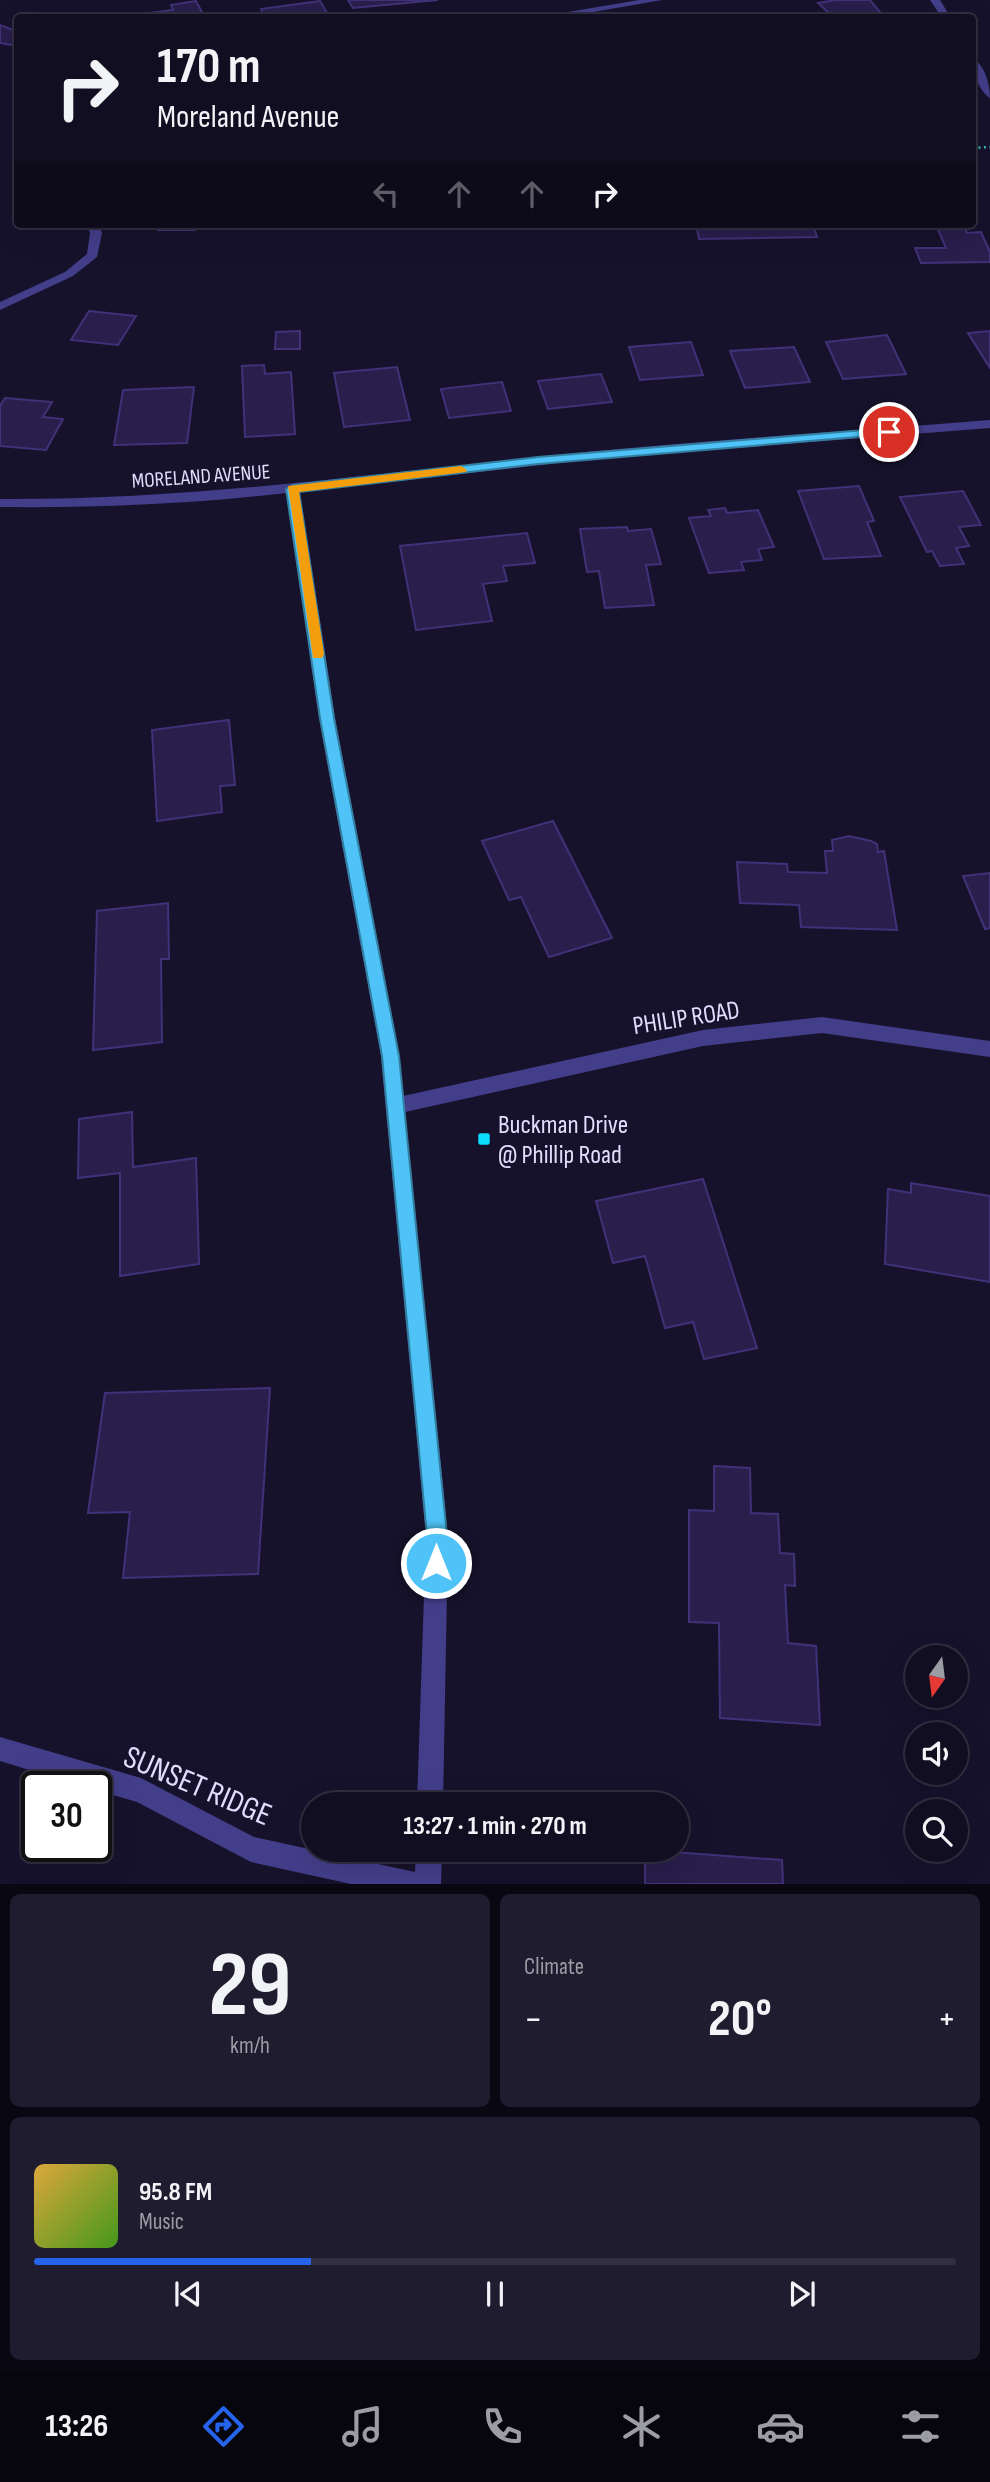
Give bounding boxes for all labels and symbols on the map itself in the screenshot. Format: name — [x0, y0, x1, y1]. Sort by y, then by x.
pin — [859, 402, 919, 462]
street label: MORELAND AVENUE — [131, 459, 271, 494]
street label: PHILIP ROAD — [631, 995, 742, 1042]
place label: Buckman Drive @ Phillip Road — [498, 1110, 628, 1171]
marker: Buckman Drive @ Phillip Road — [476, 1131, 492, 1147]
position arrow — [399, 1526, 473, 1600]
north arrow — [905, 1645, 968, 1708]
street label: SUNSET RIDGE — [118, 1738, 277, 1835]
speed limit sign: 30 — [21, 1771, 112, 1862]

